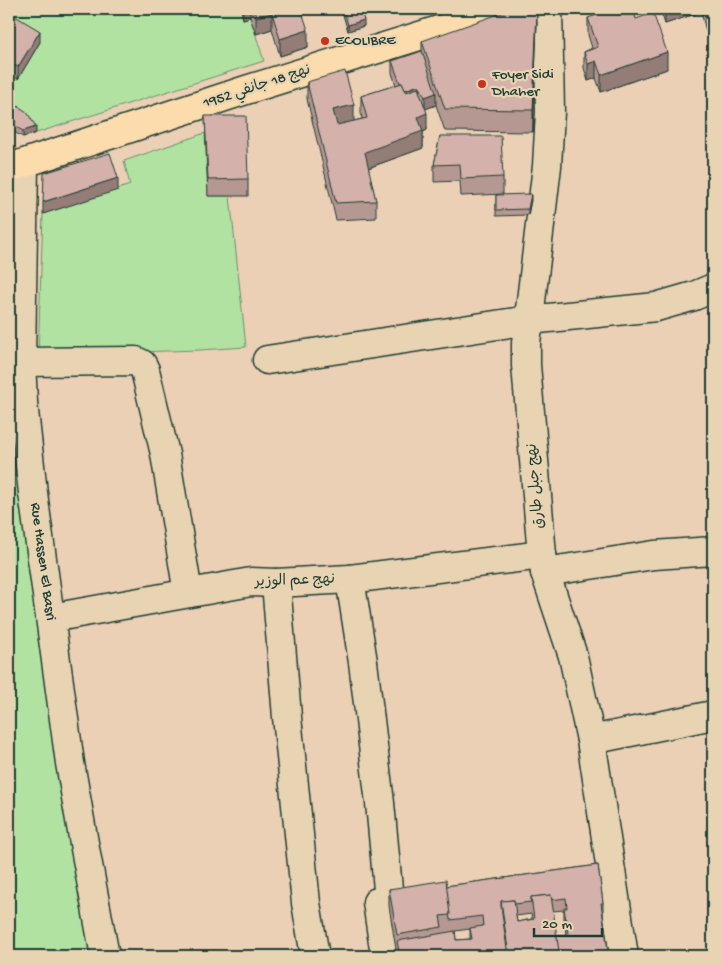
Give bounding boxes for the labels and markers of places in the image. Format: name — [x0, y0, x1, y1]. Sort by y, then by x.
place label: ECOLIBRE — [335, 32, 396, 50]
marker: ECOLIBRE — [319, 35, 331, 47]
place label: Foyer Sidi Dhaher — [491, 66, 554, 101]
marker: Foyer Sidi Dhaher — [476, 78, 488, 90]

